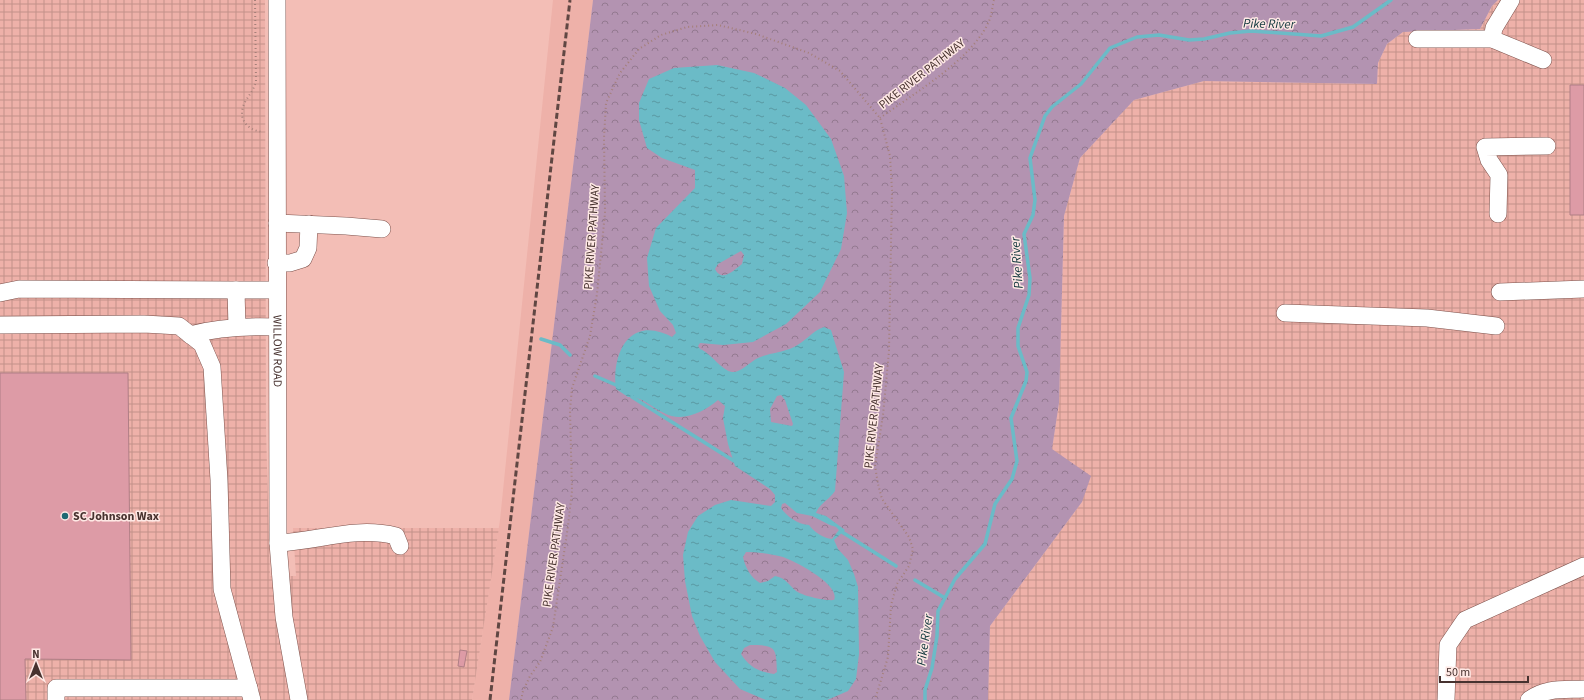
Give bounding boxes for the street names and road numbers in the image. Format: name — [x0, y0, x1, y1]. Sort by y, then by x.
street label: PIKE RIVER PATHWAY — [875, 35, 969, 113]
street label: PIKE RIVER PATHWAY — [580, 184, 604, 290]
street label: WILLOW ROAD — [269, 315, 286, 387]
street label: PIKE RIVER PATHWAY — [860, 363, 888, 469]
street label: PIKE RIVER PATHWAY — [538, 501, 570, 608]

